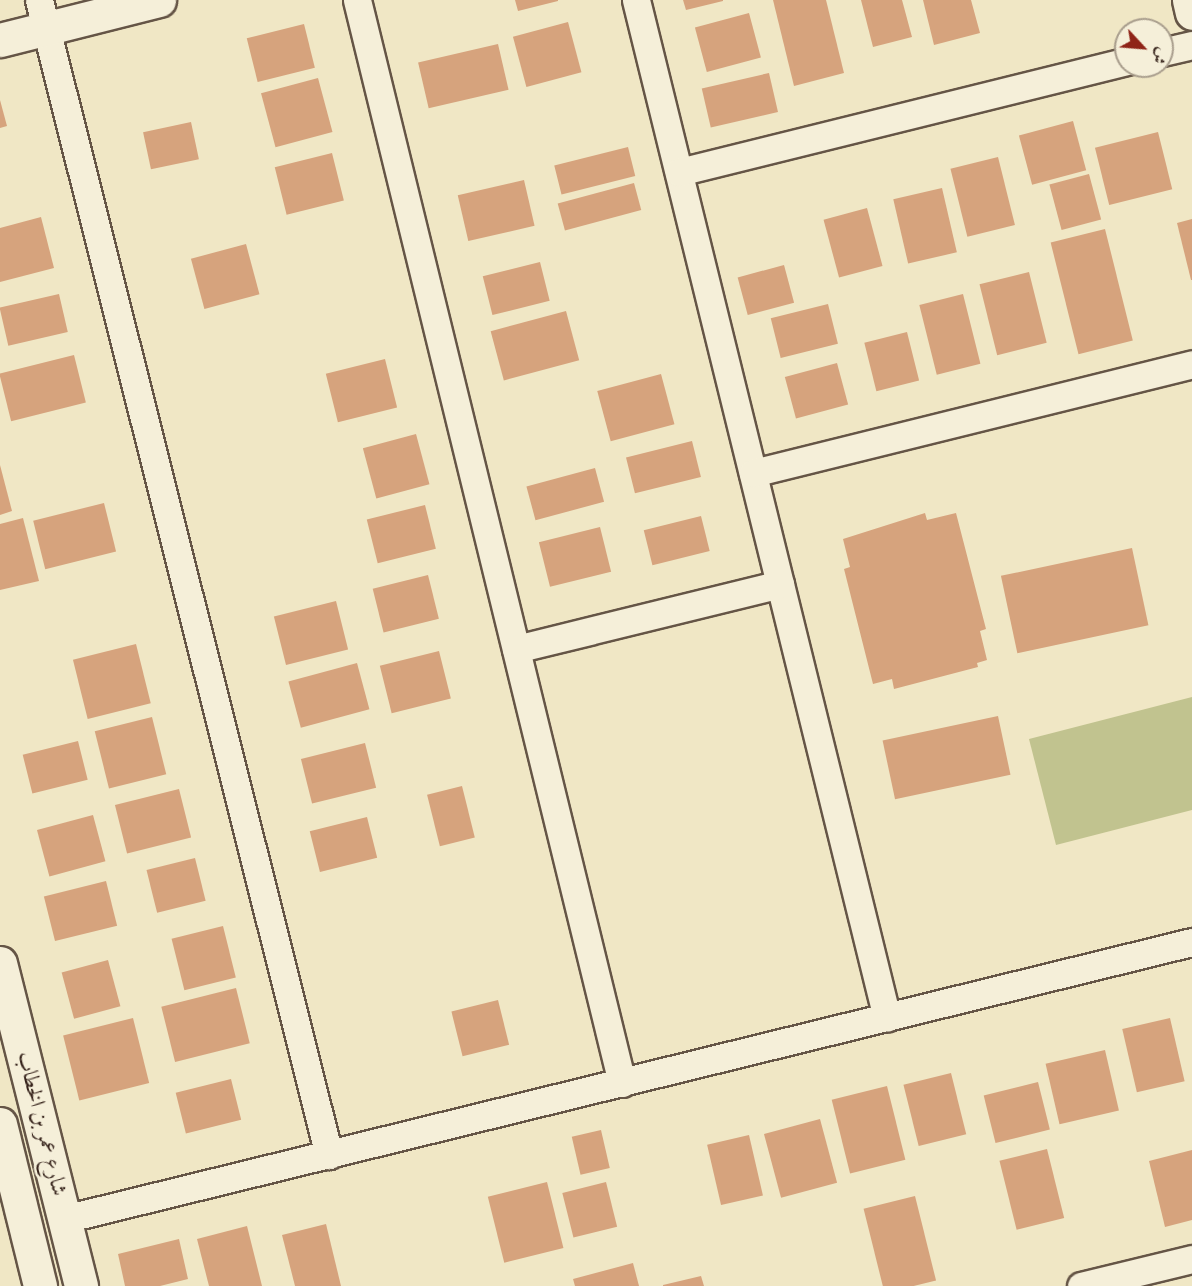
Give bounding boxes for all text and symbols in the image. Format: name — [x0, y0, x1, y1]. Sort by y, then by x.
north arrow — [1114, 18, 1174, 78]
text: ش — [1145, 43, 1173, 67]
street label: شارع عمر بن الخطاب — [9, 1049, 71, 1199]

